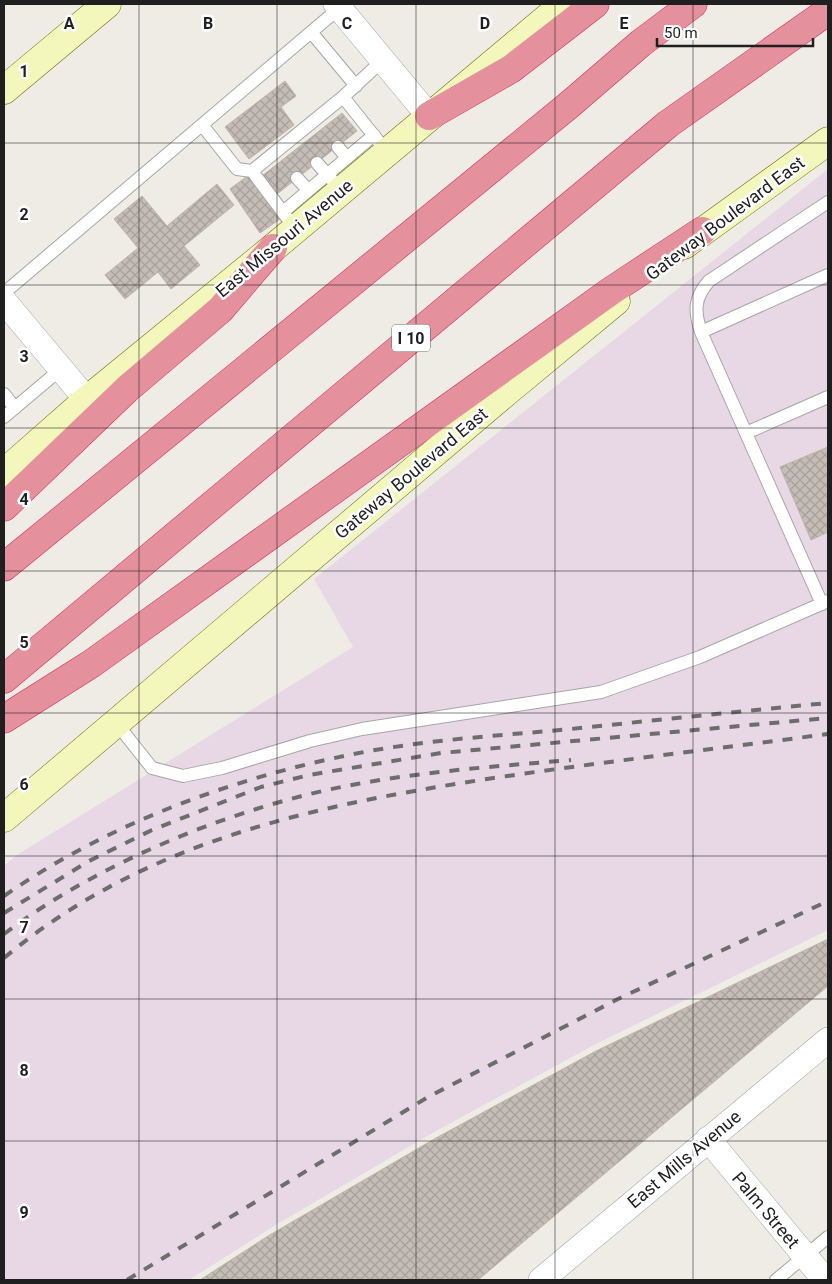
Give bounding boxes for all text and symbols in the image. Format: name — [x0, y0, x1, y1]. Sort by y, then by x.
text: A — [64, 14, 75, 33]
text: B — [203, 14, 213, 33]
text: C — [342, 14, 352, 33]
text: D — [480, 14, 490, 33]
text: E — [620, 14, 629, 33]
scale bar — [657, 15, 813, 47]
text: 50 m — [664, 24, 698, 42]
text: 1 — [19, 62, 29, 81]
street label: Gateway Boulevard East — [642, 151, 808, 284]
street label: East Missouri Avenue — [211, 175, 357, 301]
text: 2 — [19, 205, 29, 224]
road number: I 10 — [392, 324, 430, 352]
text: 3 — [19, 347, 29, 366]
street label: Gateway Boulevard East — [330, 403, 492, 543]
text: 4 — [19, 490, 29, 509]
text: 5 — [19, 633, 29, 652]
text: 6 — [19, 775, 29, 794]
text: 7 — [19, 918, 29, 937]
text: 8 — [19, 1061, 29, 1080]
street label: East Mills Avenue — [623, 1106, 745, 1212]
street label: Palm Street — [728, 1168, 804, 1253]
text: 9 — [19, 1203, 29, 1222]

